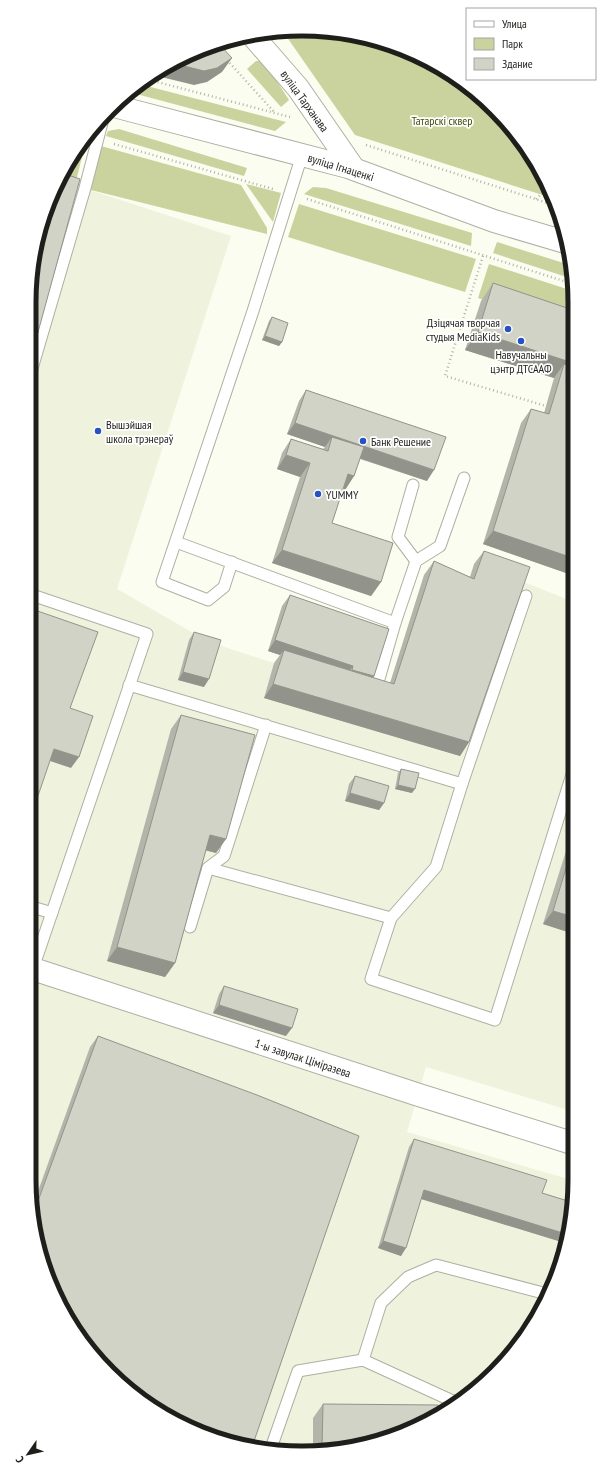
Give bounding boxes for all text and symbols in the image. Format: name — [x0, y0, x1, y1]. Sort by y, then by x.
legend — [466, 8, 596, 80]
text: Улица — [502, 16, 527, 31]
text: Парк — [502, 36, 523, 51]
text: Здание — [502, 56, 533, 71]
street label: вуліца Тарханава — [278, 67, 332, 135]
park label: Татарскі сквер — [412, 113, 472, 128]
street label: вуліца Ігнаценкі — [306, 150, 376, 184]
place label: Дзіцячая творчая студыя MediaKids — [426, 315, 500, 344]
marker: Дзіцячая творчая студыя MediaKids — [503, 324, 513, 334]
marker: Навучальны цэнтр ДТСААФ — [516, 336, 526, 346]
place label: Навучальны цэнтр ДТСААФ — [490, 347, 552, 376]
place label: Вышэйшая школа трэнераў — [106, 417, 174, 446]
marker: Вышэйшая школа трэнераў — [93, 426, 103, 436]
place label: Банк Решение — [371, 434, 431, 449]
marker: Банк Решение — [358, 436, 368, 446]
place label: YUMMY — [326, 487, 359, 502]
marker: YUMMY — [313, 489, 323, 499]
street label: 1-ы завулак Ціміразева — [253, 1035, 353, 1081]
north arrow — [8, 1434, 48, 1474]
text: С — [12, 1454, 27, 1466]

